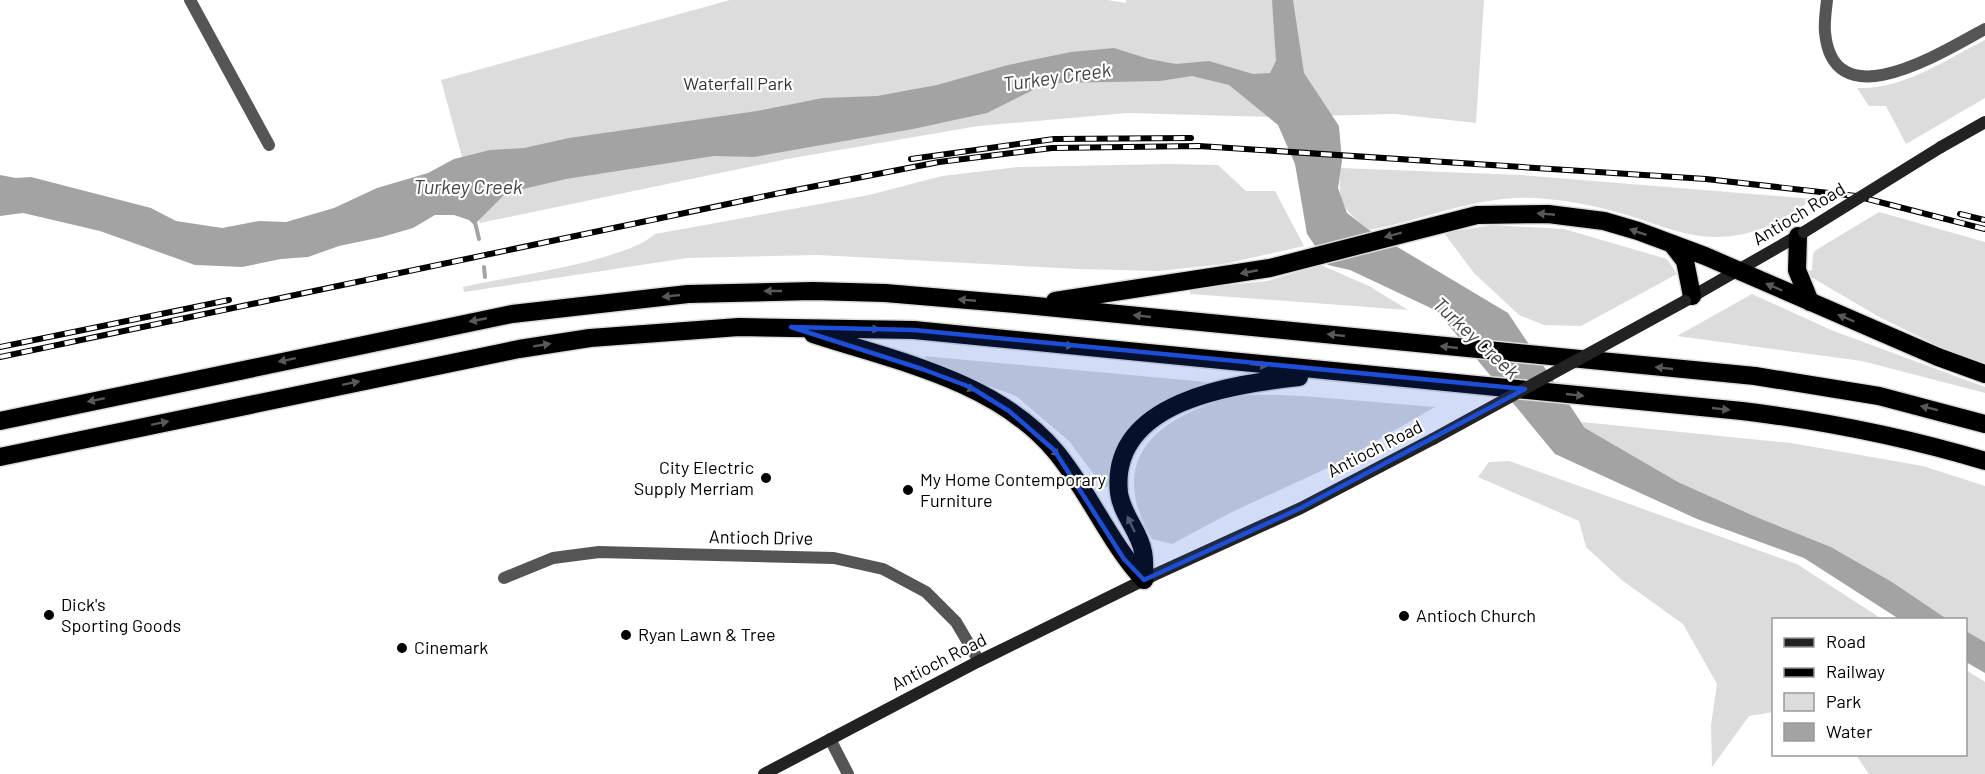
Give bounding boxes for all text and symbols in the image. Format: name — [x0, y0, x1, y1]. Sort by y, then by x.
water label: Turkey Creek — [1001, 57, 1113, 95]
park label: Waterfall Park — [683, 72, 793, 94]
water label: Turkey Creek — [413, 174, 523, 198]
street label: Antioch Road — [1748, 177, 1849, 249]
one-way arrow — [1536, 209, 1555, 218]
one-way arrow — [1629, 226, 1647, 236]
one-way arrow — [1384, 231, 1402, 240]
one-way arrow — [1239, 268, 1258, 277]
one-way arrow — [1765, 282, 1783, 291]
one-way arrow — [763, 286, 782, 296]
one-way arrow — [661, 291, 680, 301]
water label: Turkey Creek — [1429, 291, 1525, 383]
one-way arrow — [958, 295, 977, 305]
one-way arrow — [1133, 311, 1152, 321]
one-way arrow — [1837, 313, 1855, 322]
one-way arrow — [468, 316, 487, 325]
one-way arrow — [861, 324, 880, 334]
one-way arrow — [1327, 330, 1346, 340]
one-way arrow — [1056, 340, 1075, 350]
one-way arrow — [533, 341, 552, 350]
one-way arrow — [1439, 342, 1458, 351]
one-way arrow — [277, 356, 296, 365]
one-way arrow — [1250, 360, 1269, 370]
one-way arrow — [1654, 363, 1673, 373]
one-way arrow — [341, 378, 360, 387]
one-way arrow — [959, 382, 977, 392]
one-way arrow — [1566, 390, 1585, 399]
one-way arrow — [87, 396, 105, 406]
one-way arrow — [1919, 403, 1938, 413]
one-way arrow — [1711, 404, 1730, 414]
street label: Antioch Road — [1323, 415, 1426, 482]
one-way arrow — [151, 418, 170, 427]
one-way arrow — [1046, 442, 1060, 457]
place label: City Electric Supply Merriam — [634, 456, 754, 499]
place label: My Home Contemporary Furniture — [920, 468, 1106, 511]
marker: City Electric Supply Merriam — [759, 471, 773, 485]
marker: My Home Contemporary Furniture — [901, 483, 915, 497]
one-way arrow — [1126, 516, 1135, 533]
street label: Antioch Drive — [709, 525, 813, 549]
place label: Dick's Sporting Goods — [61, 593, 181, 636]
place label: Antioch Church — [1416, 604, 1536, 626]
marker: Dick's Sporting Goods — [42, 608, 56, 622]
marker: Antioch Church — [1397, 609, 1411, 623]
legend — [1772, 618, 1967, 756]
place label: Ryan Lawn & Tree — [638, 623, 776, 645]
marker: Ryan Lawn & Tree — [619, 628, 633, 642]
street label: Antioch Road — [887, 628, 990, 695]
text: Road — [1826, 630, 1866, 652]
place label: Cinemark — [414, 636, 488, 658]
marker: Cinemark — [395, 641, 409, 655]
text: Railway — [1826, 660, 1885, 682]
text: Park — [1826, 690, 1861, 712]
text: Water — [1826, 720, 1873, 742]

